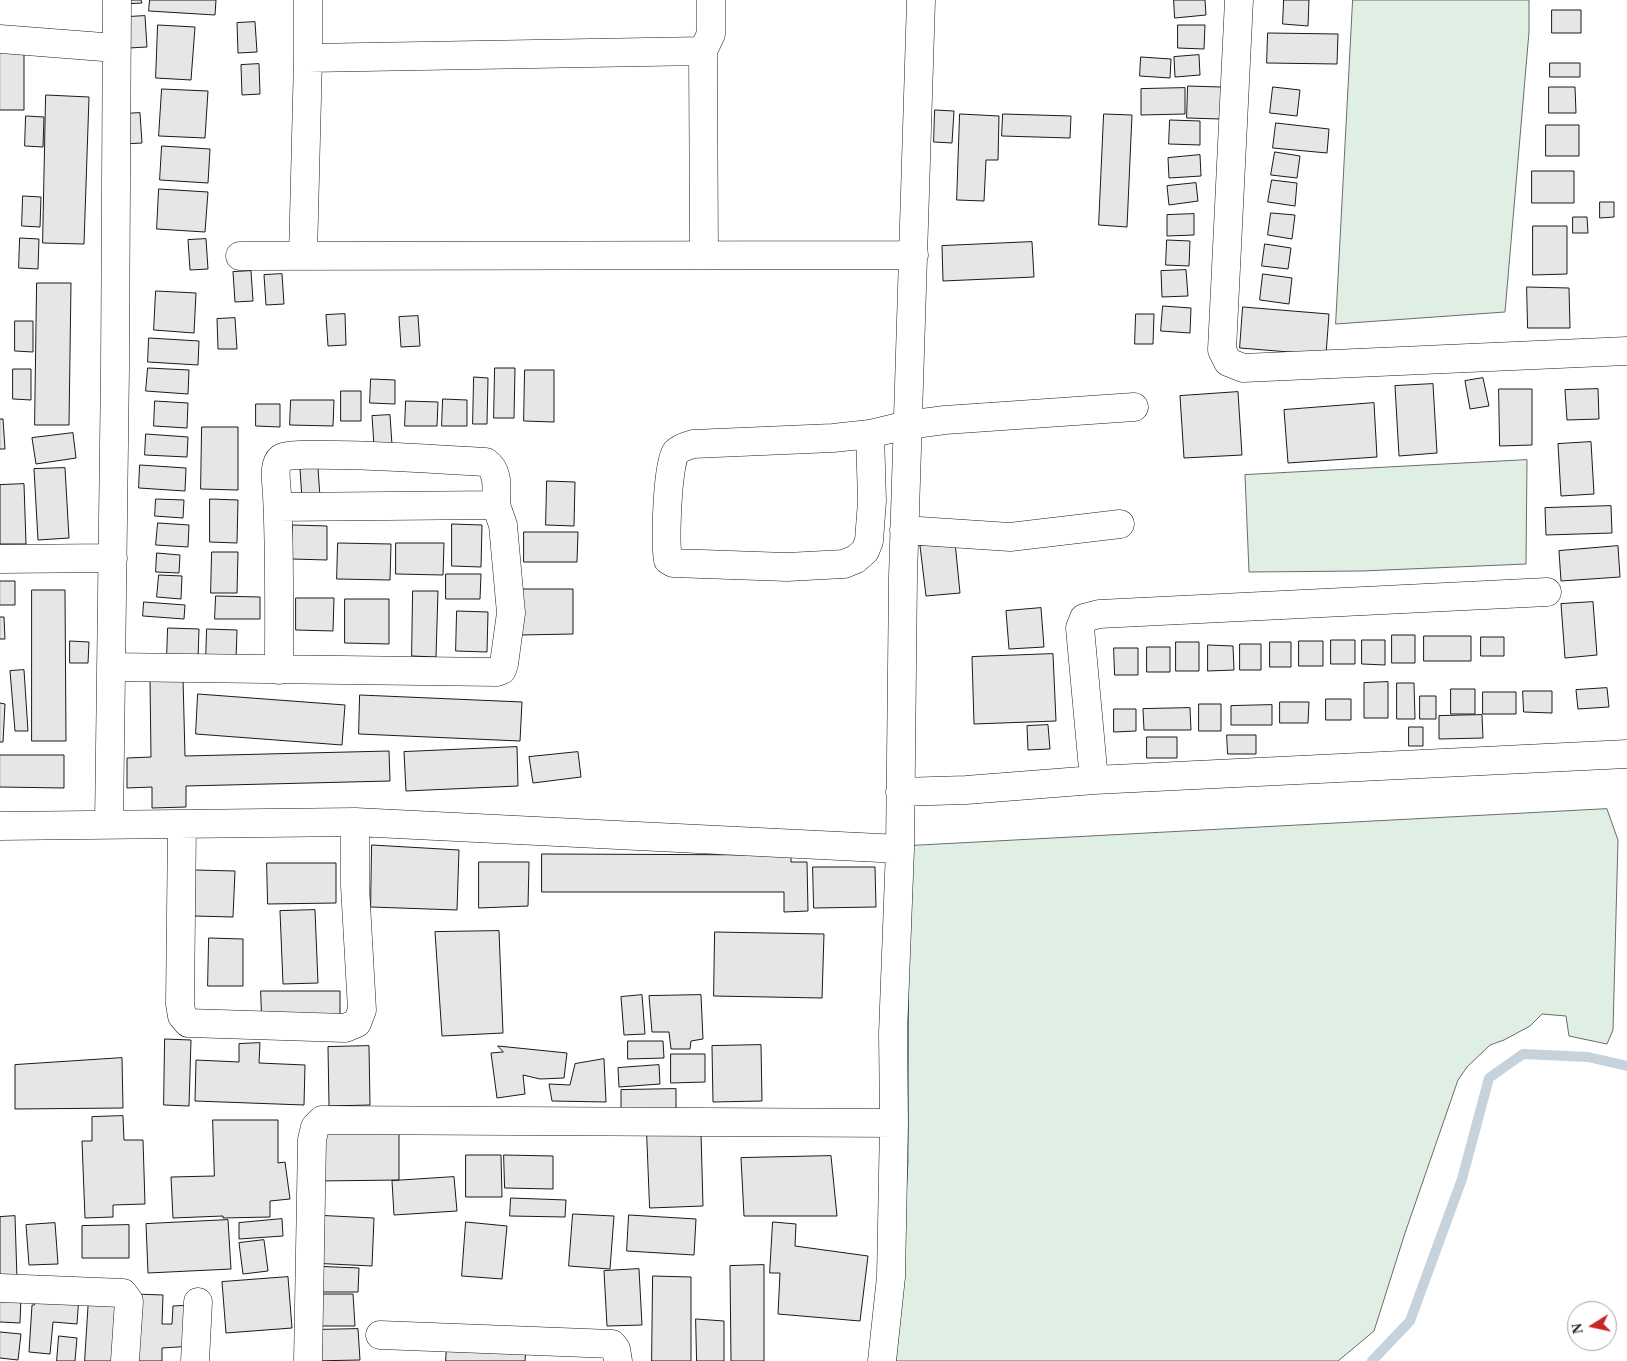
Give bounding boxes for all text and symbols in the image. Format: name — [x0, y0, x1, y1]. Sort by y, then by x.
north arrow — [1567, 1301, 1617, 1351]
text: N — [1569, 1322, 1586, 1335]

